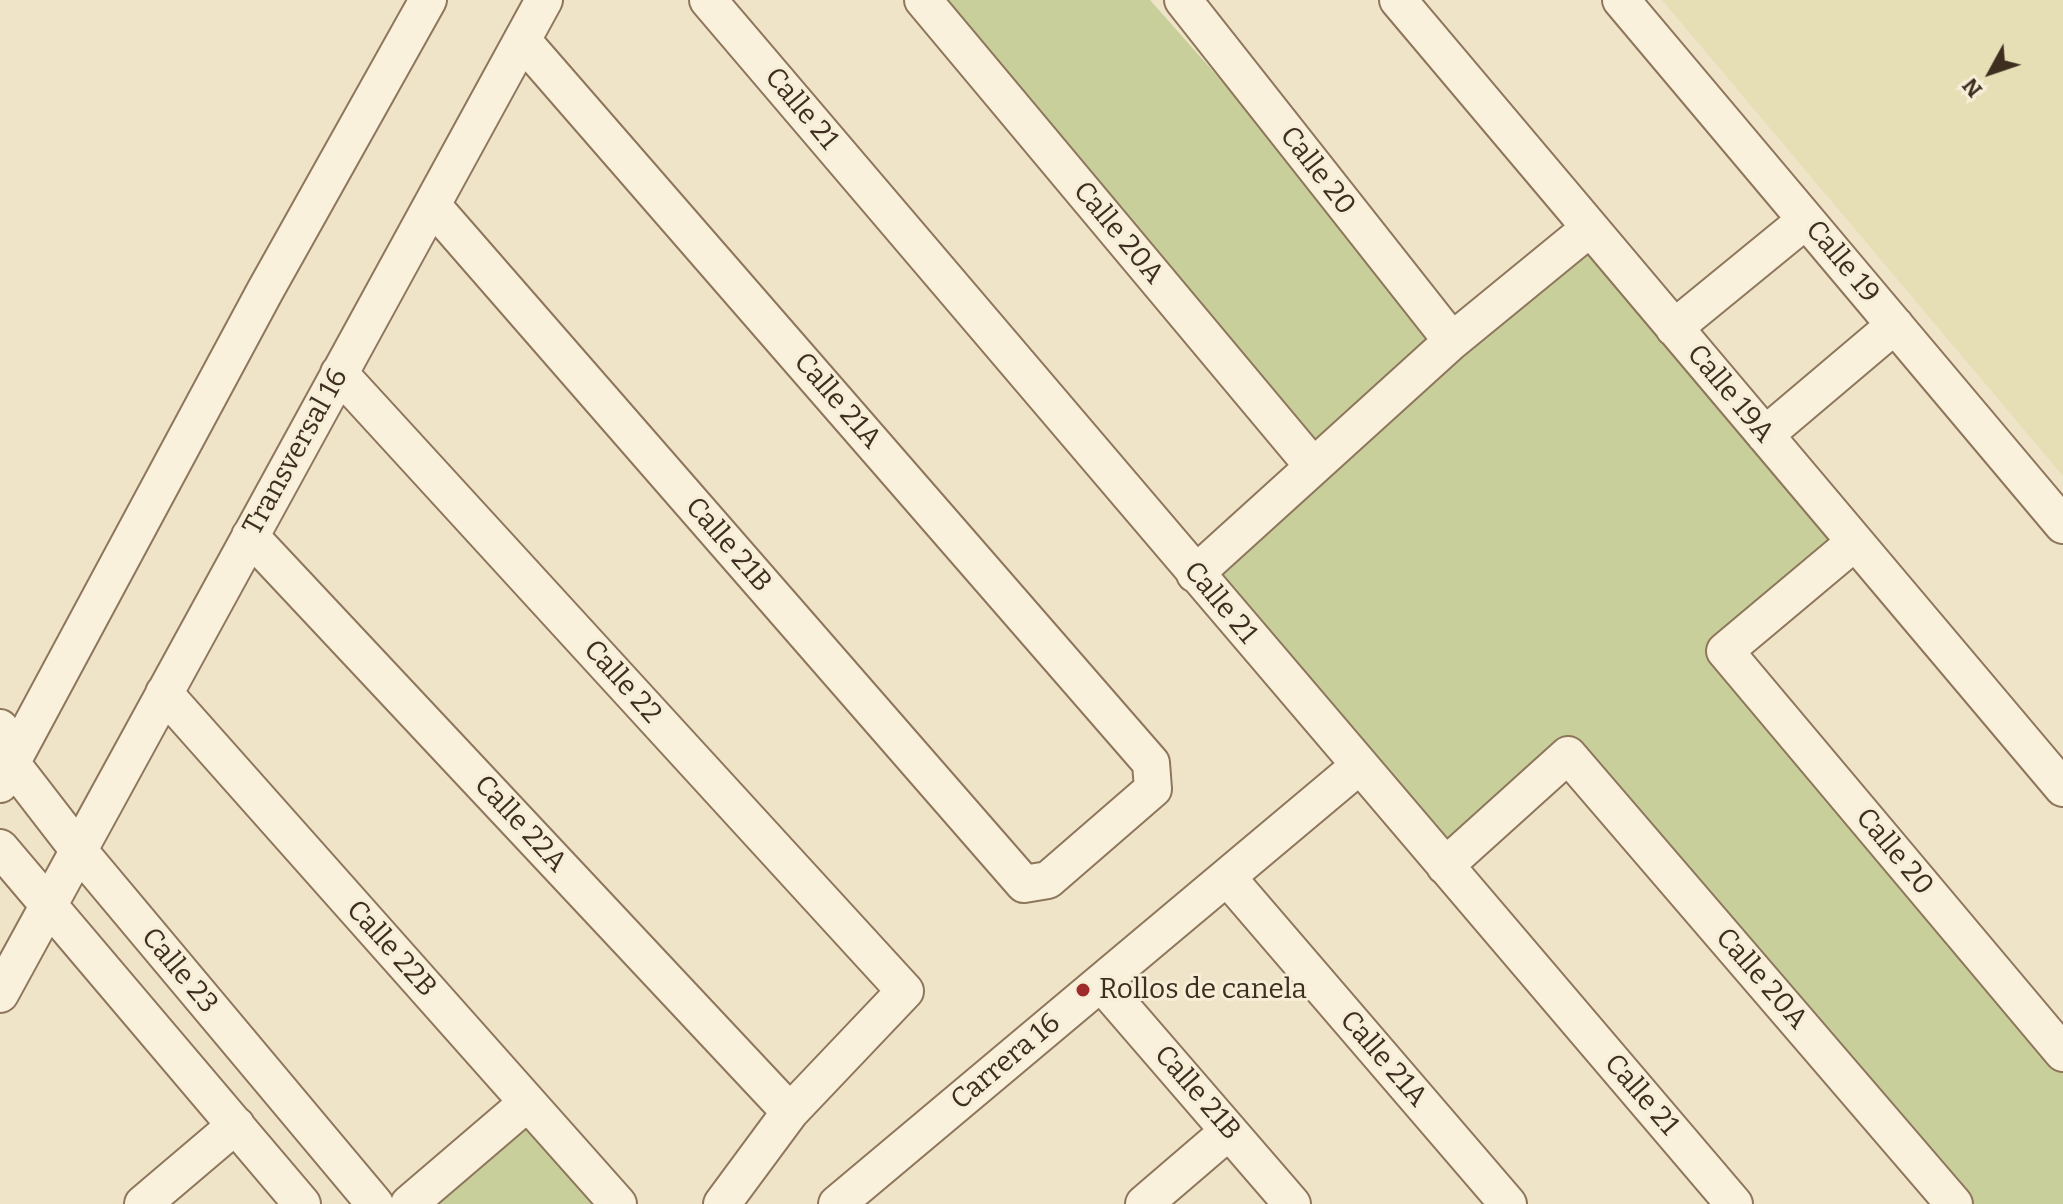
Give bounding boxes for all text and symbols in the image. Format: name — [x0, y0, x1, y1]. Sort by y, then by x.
north arrow — [1951, 32, 2031, 112]
street label: Calle 21 — [757, 61, 845, 157]
text: N — [1956, 73, 1988, 103]
street label: Calle 20 — [1272, 120, 1362, 222]
street label: Calle 20A — [1066, 175, 1170, 291]
street label: Calle 19 — [1798, 214, 1886, 310]
street label: Calle 19A — [1679, 338, 1781, 450]
street label: Calle 21A — [786, 346, 888, 456]
street label: Transversal 16 — [236, 363, 356, 541]
street label: Calle 21B — [678, 491, 778, 599]
street label: Calle 21 — [1176, 555, 1264, 651]
street label: Calle 22 — [576, 633, 668, 731]
street label: Calle 22A — [467, 769, 573, 879]
street label: Calle 20 — [1848, 802, 1940, 902]
street label: Calle 22B — [339, 894, 443, 1004]
street label: Calle 23 — [134, 922, 224, 1020]
street label: Calle 20A — [1708, 922, 1814, 1036]
place label: Rollos de canela — [1099, 973, 1307, 1007]
marker: Rollos de canela — [1074, 981, 1092, 999]
street label: Calle 21A — [1332, 1004, 1434, 1114]
street label: Carrera 16 — [945, 1007, 1067, 1117]
street label: Calle 21B — [1147, 1039, 1247, 1147]
street label: Calle 21 — [1597, 1048, 1685, 1142]

